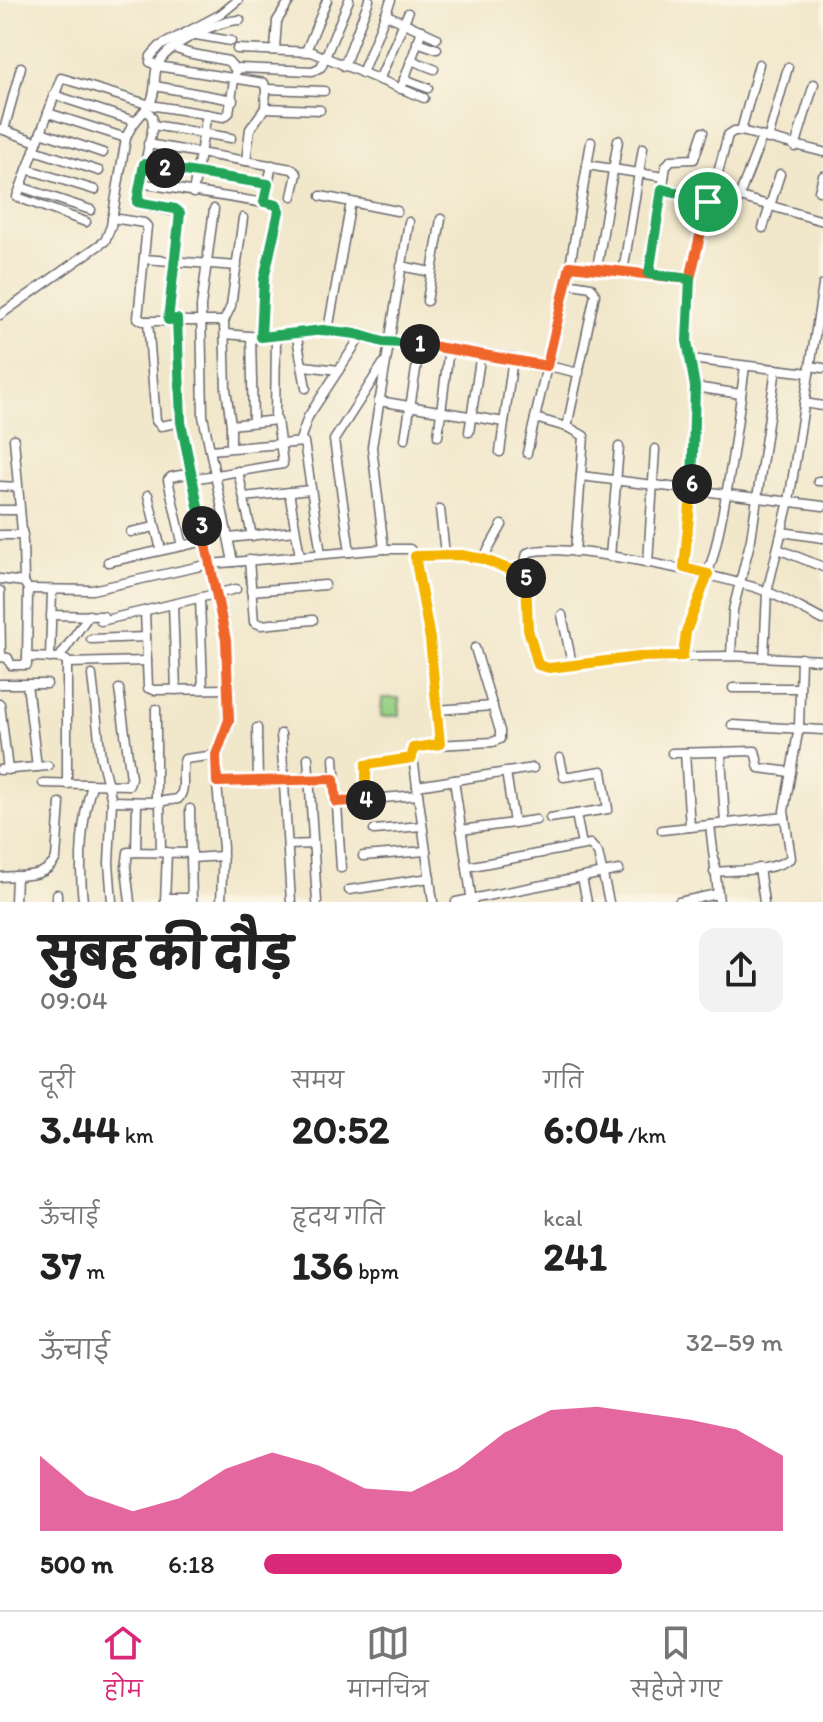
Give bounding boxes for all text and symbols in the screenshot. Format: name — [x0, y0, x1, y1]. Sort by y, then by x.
pin: 2 — [145, 148, 185, 188]
text: 2 — [159, 154, 171, 181]
pin — [674, 168, 742, 236]
icon: arrive — [686, 180, 730, 224]
pin: 1 — [400, 324, 440, 364]
text: 1 — [415, 330, 425, 357]
pin: 6 — [672, 464, 712, 504]
text: 6 — [686, 470, 698, 497]
pin: 3 — [182, 506, 222, 546]
text: 3 — [196, 512, 208, 539]
pin: 5 — [506, 558, 546, 598]
text: 5 — [520, 564, 532, 591]
pin: 4 — [346, 780, 386, 820]
text: 4 — [359, 786, 373, 813]
text: सुबह की दौड़ — [40, 927, 292, 980]
button: share — [699, 928, 783, 1012]
text: 09:04 — [40, 984, 108, 1016]
text: दूरी — [40, 1067, 75, 1094]
text: समय — [292, 1067, 344, 1094]
text: गति — [543, 1067, 583, 1094]
text: 3.44 — [40, 1105, 120, 1153]
text: 20:52 — [292, 1105, 389, 1153]
text: 6:04 — [543, 1105, 623, 1153]
text: km — [120, 1122, 154, 1149]
text: /km — [623, 1122, 666, 1149]
text: ऊँचाई — [40, 1203, 99, 1230]
text: हृदय गति — [292, 1203, 384, 1230]
text: kcal — [543, 1205, 582, 1232]
text: 241 — [543, 1232, 607, 1280]
text: 37 — [40, 1241, 82, 1289]
text: 136 — [292, 1241, 353, 1289]
text: m — [82, 1258, 105, 1285]
text: bpm — [353, 1258, 399, 1285]
text: 32–59 m — [686, 1326, 783, 1358]
text: ऊँचाई — [40, 1334, 110, 1366]
text: 500 m — [40, 1548, 113, 1580]
text: 6:18 — [168, 1548, 214, 1580]
tab: होम — [101, 1621, 145, 1714]
tab: मानचित्र — [348, 1621, 429, 1714]
tab: सहेजे गए — [631, 1621, 722, 1714]

